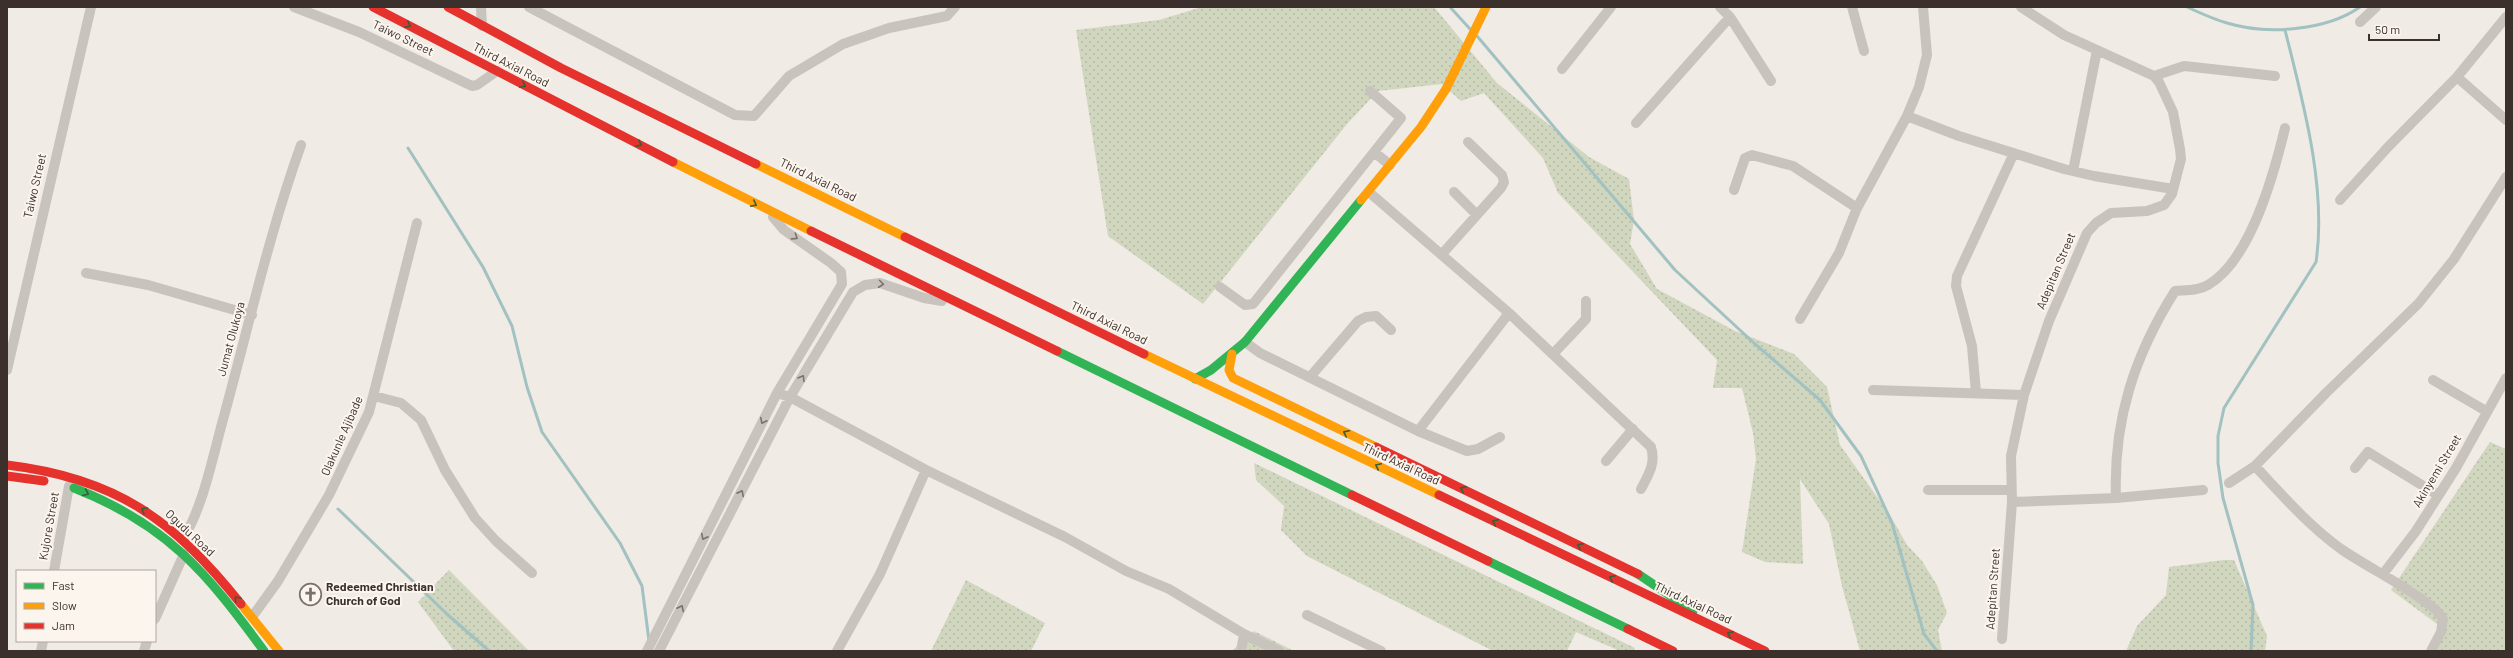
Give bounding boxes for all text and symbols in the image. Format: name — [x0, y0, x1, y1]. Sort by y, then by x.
street label: Taiwo Street — [371, 16, 436, 58]
scale bar — [2369, 16, 2439, 42]
one-way arrow — [403, 20, 411, 28]
text: 50 m — [2375, 22, 2400, 36]
street label: Third Axial Road — [471, 39, 552, 89]
one-way arrow — [519, 80, 526, 87]
one-way arrow — [635, 139, 642, 147]
street label: Taiwo Street — [20, 152, 48, 220]
street label: Third Axial Road — [778, 155, 859, 204]
one-way arrow — [750, 199, 758, 206]
street label: Adepitan Street — [2033, 230, 2078, 311]
one-way arrow — [791, 233, 798, 240]
one-way arrow — [877, 280, 884, 289]
street label: Third Axial Road — [1069, 298, 1150, 347]
street label: Jumat Olukoya — [213, 300, 247, 377]
one-way arrow — [797, 375, 804, 382]
street label: Olakunle Ajibade — [317, 394, 365, 478]
one-way arrow — [760, 417, 768, 424]
one-way arrow — [1343, 430, 1350, 438]
street label: Akinyemi Street — [2409, 431, 2463, 509]
street label: Third Axial Road — [1361, 439, 1442, 487]
one-way arrow — [1374, 463, 1382, 471]
one-way arrow — [1460, 486, 1468, 494]
one-way arrow — [82, 488, 89, 496]
one-way arrow — [736, 490, 744, 497]
street label: Kujore Street — [35, 491, 61, 561]
street label: Ogudu Road — [163, 506, 218, 559]
one-way arrow — [141, 507, 148, 514]
one-way arrow — [1492, 519, 1499, 527]
one-way arrow — [702, 533, 709, 540]
one-way arrow — [1577, 543, 1585, 551]
street label: Adepitan Street — [1982, 548, 2002, 630]
legend — [16, 570, 156, 642]
one-way arrow — [1609, 575, 1617, 583]
text: Fast — [52, 578, 75, 592]
street label: Third Axial Road — [1653, 578, 1734, 626]
place label: Redeemed Christian Church of God — [326, 579, 434, 607]
church icon: Redeemed Christian Church of God — [298, 581, 324, 607]
one-way arrow — [234, 597, 241, 604]
text: Slow — [52, 598, 77, 612]
one-way arrow — [676, 605, 684, 613]
text: Jam — [52, 618, 75, 632]
one-way arrow — [1726, 631, 1734, 639]

